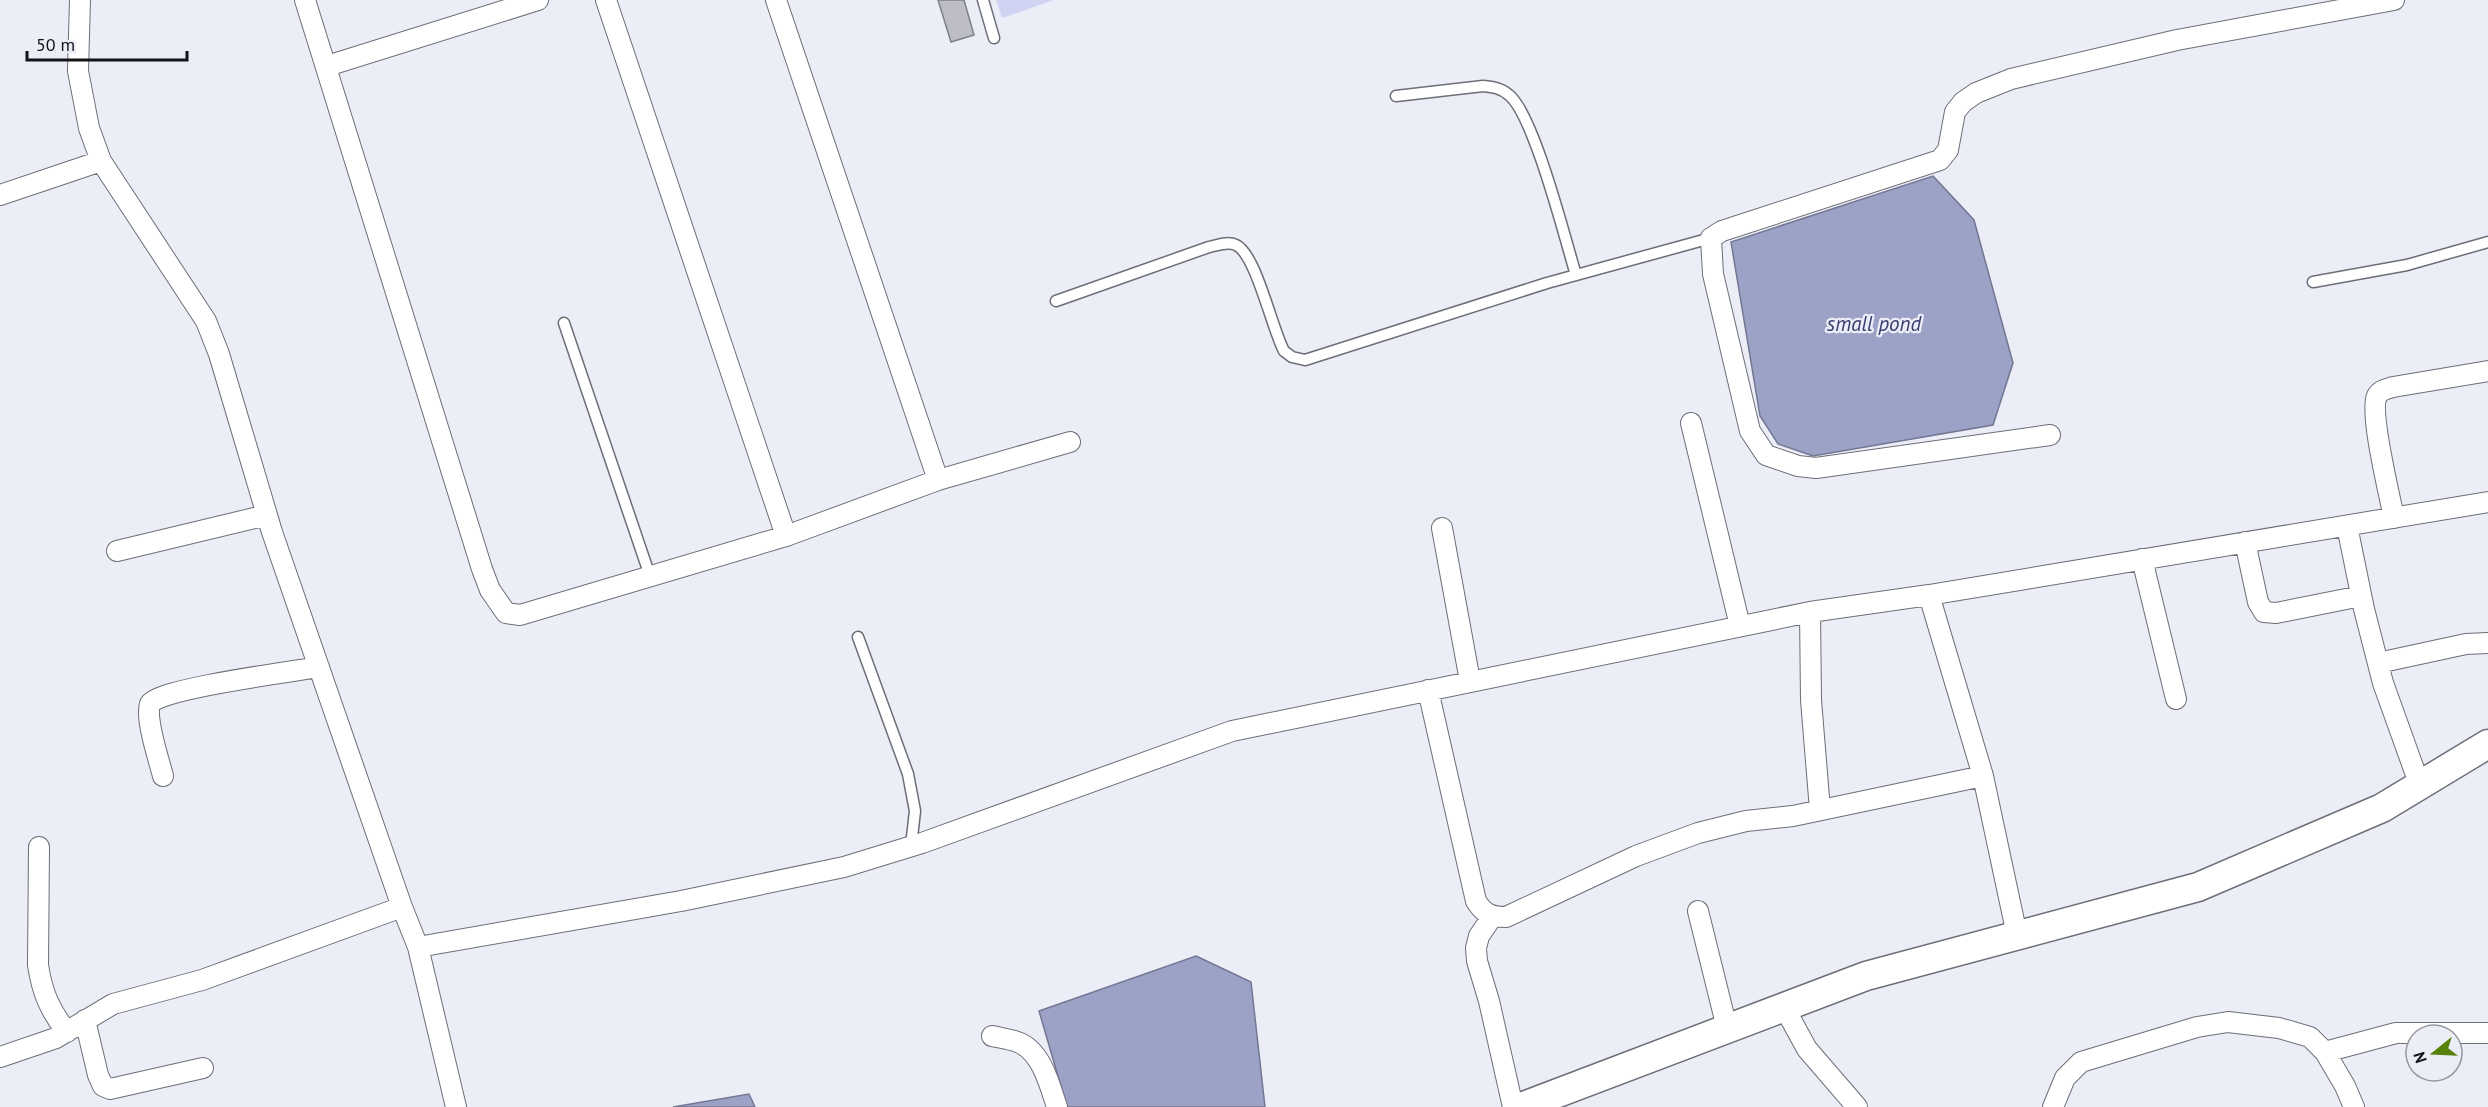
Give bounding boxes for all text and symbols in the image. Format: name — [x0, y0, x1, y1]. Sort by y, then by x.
scale bar — [27, 24, 188, 62]
text: 50 m — [36, 33, 75, 56]
water label: small pond — [1827, 310, 1922, 337]
north arrow — [2404, 1023, 2464, 1083]
text: N — [2409, 1050, 2431, 1066]

